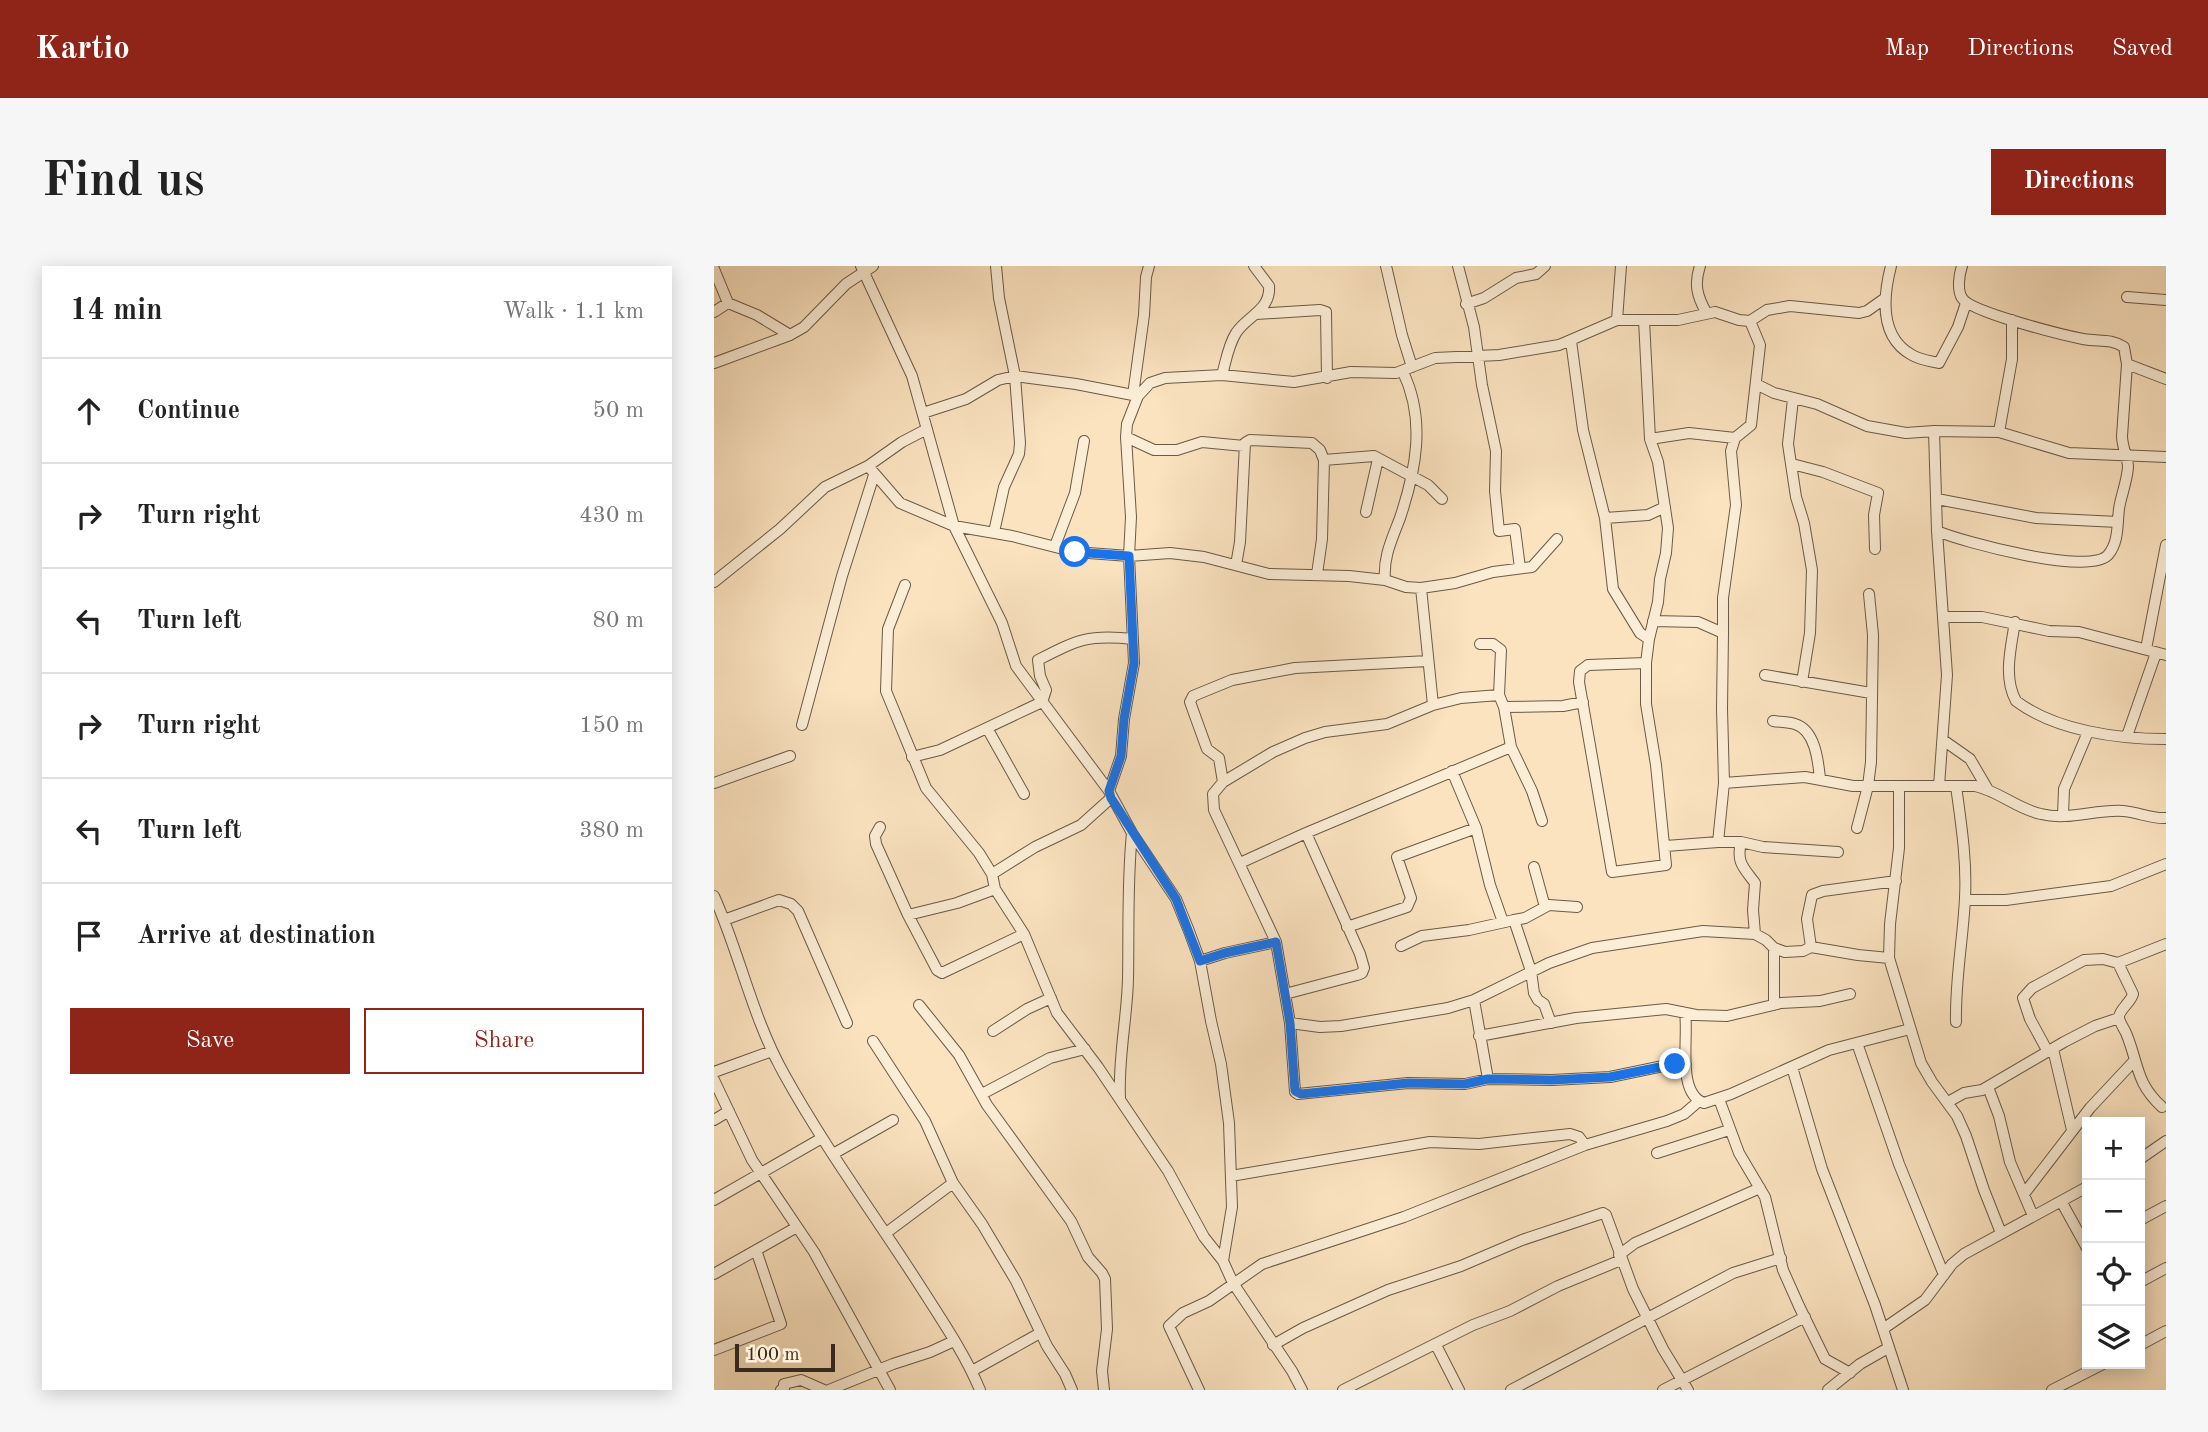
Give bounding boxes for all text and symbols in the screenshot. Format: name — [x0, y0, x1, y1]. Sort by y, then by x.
text: Kartio — [35, 33, 130, 66]
text: Map — [1885, 37, 1929, 61]
text: Directions — [1967, 37, 2074, 61]
text: Saved — [2112, 37, 2173, 61]
button: Directions — [1991, 149, 2166, 215]
text: Find us — [42, 158, 205, 207]
text: 14 min — [70, 296, 163, 326]
text: Walk · 1.1 km — [503, 300, 644, 323]
icon: ahead — [70, 392, 108, 430]
text: Continue — [137, 398, 240, 424]
text: 50 m — [593, 399, 644, 422]
icon: right — [70, 497, 108, 535]
text: Turn right — [137, 503, 260, 529]
text: 430 m — [579, 504, 644, 527]
route start — [1059, 536, 1090, 567]
icon: left — [70, 602, 108, 640]
text: Turn left — [137, 608, 242, 634]
text: 80 m — [593, 609, 644, 632]
icon: right — [70, 707, 108, 745]
text: Turn right — [137, 713, 260, 739]
text: 150 m — [579, 714, 644, 737]
icon: left — [70, 812, 108, 850]
text: Turn left — [137, 818, 242, 844]
text: 380 m — [579, 819, 644, 842]
icon: arrive — [70, 917, 108, 955]
text: Arrive at destination — [137, 923, 376, 949]
button: Save — [70, 1008, 350, 1074]
button: Share — [364, 1008, 644, 1074]
route end — [1659, 1048, 1690, 1079]
map controls — [2082, 1117, 2145, 1369]
button: + — [2082, 1117, 2145, 1180]
button: − — [2082, 1180, 2145, 1243]
button: locate — [2082, 1243, 2145, 1306]
button: layers — [2082, 1306, 2145, 1369]
scale bar — [735, 1341, 835, 1373]
text: 100 m — [746, 1346, 799, 1365]

